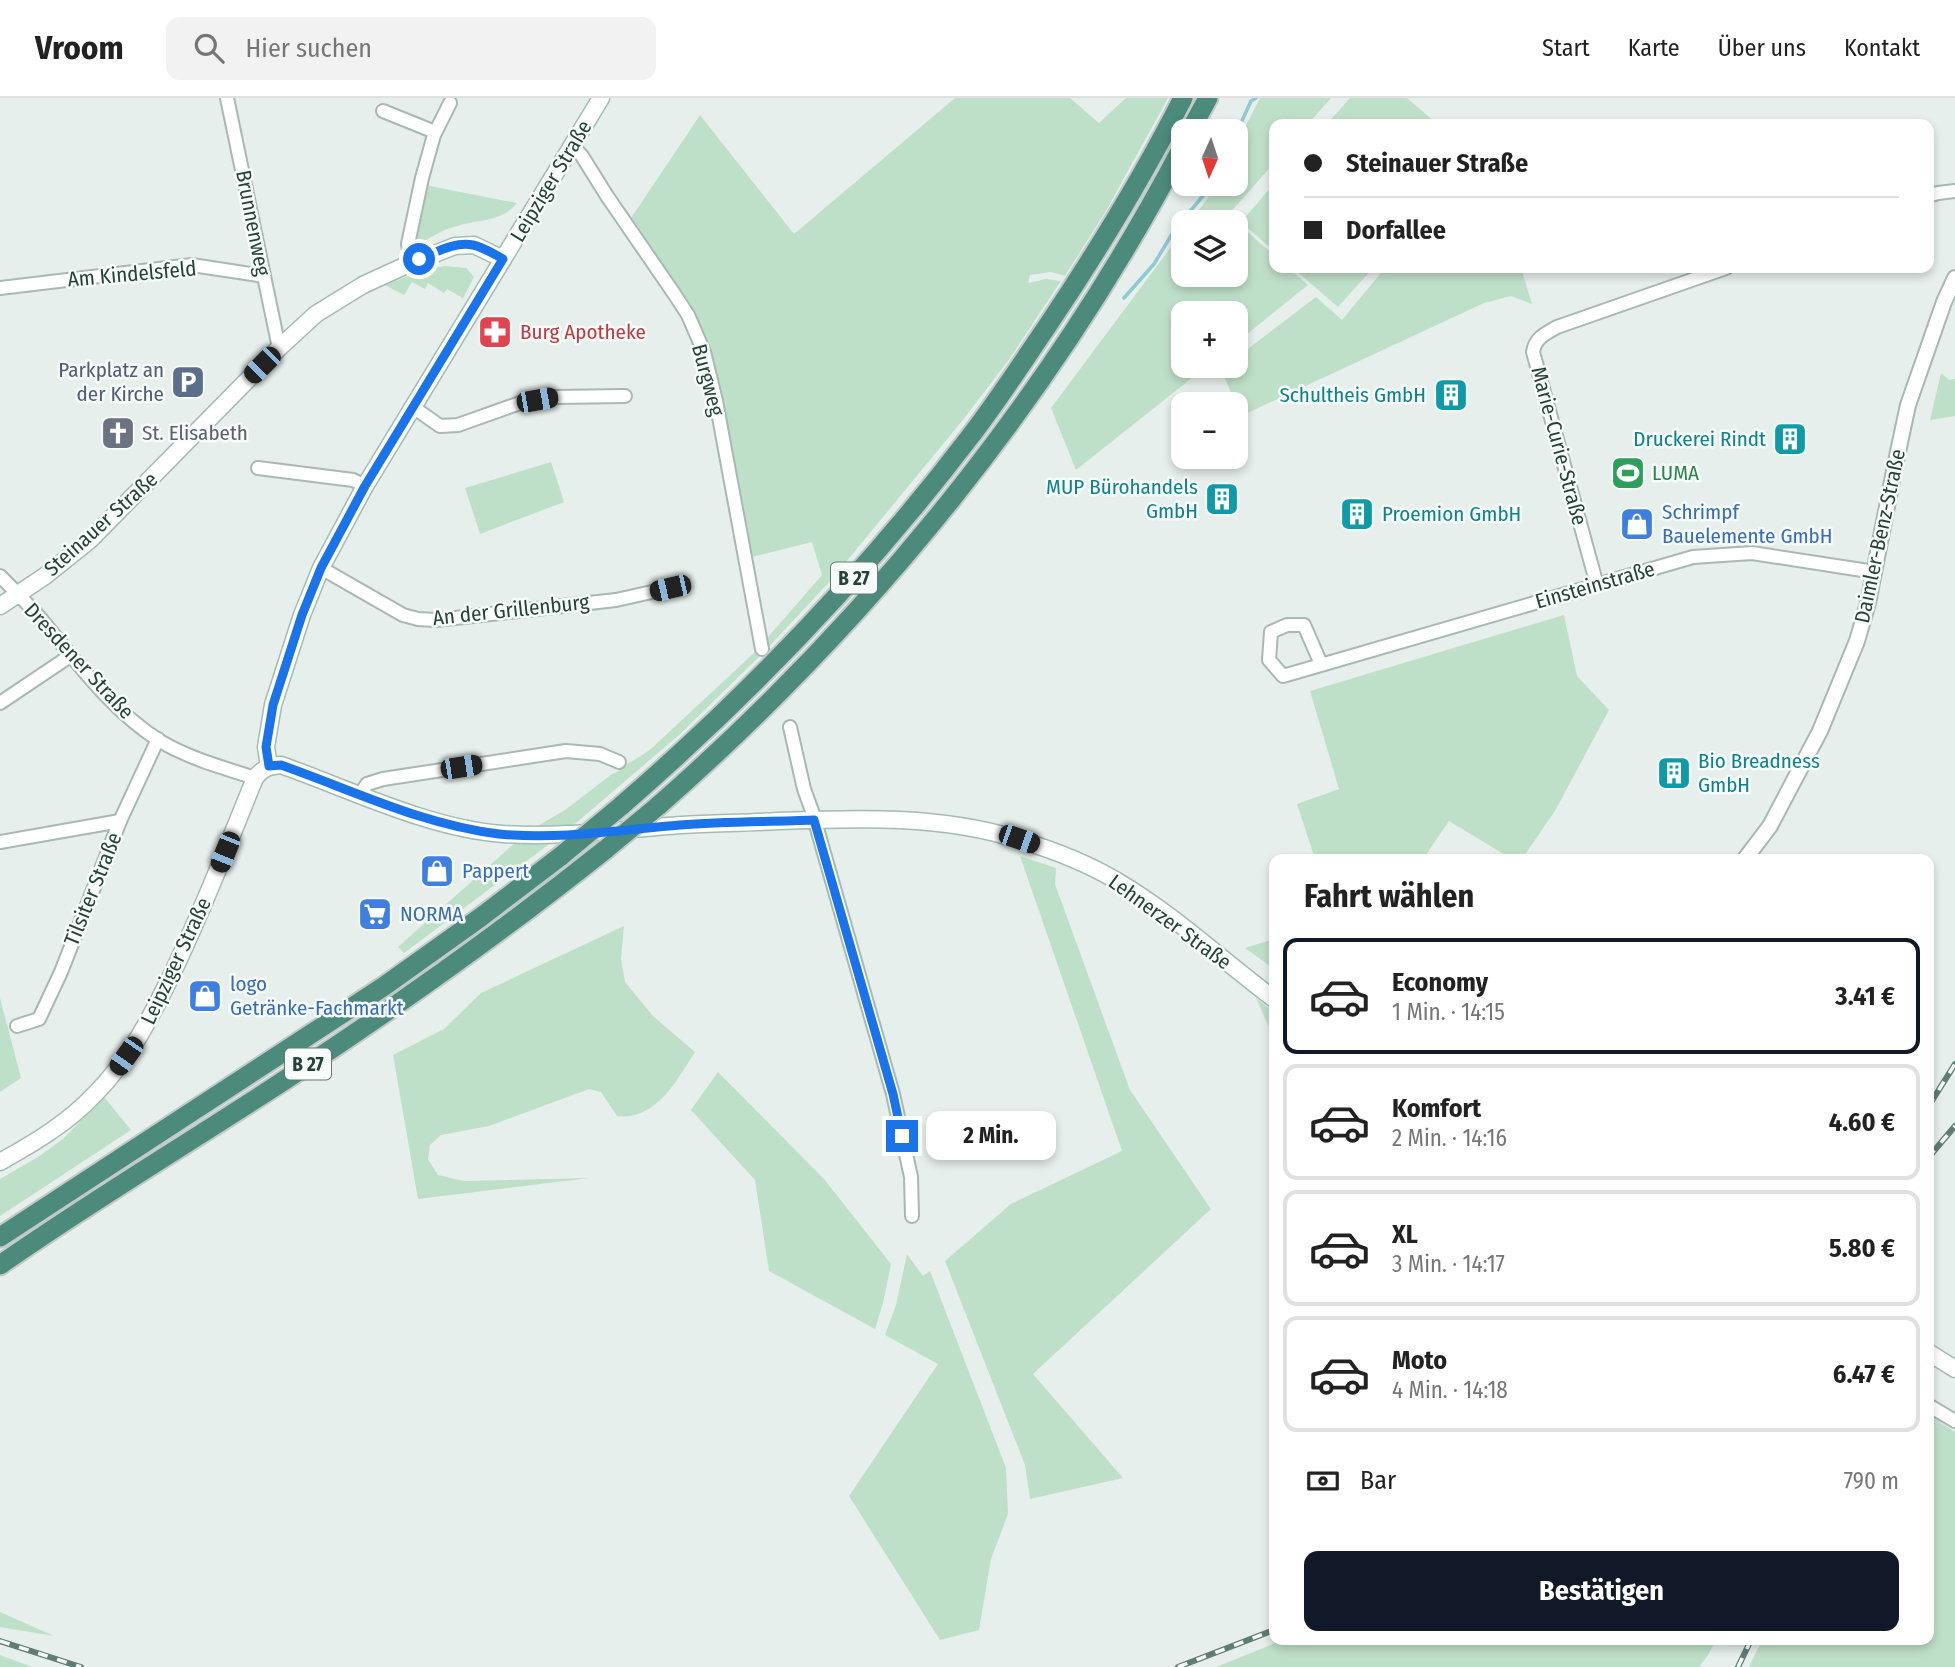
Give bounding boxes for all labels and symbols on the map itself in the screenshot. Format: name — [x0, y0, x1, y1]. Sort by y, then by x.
street label: Leipziger Straße — [505, 116, 597, 246]
north arrow — [1171, 119, 1248, 196]
street label: Brunnenweg — [230, 168, 276, 278]
route start — [403, 243, 435, 275]
street label: Am Kindelsfeld — [67, 255, 197, 293]
pharmacy icon: Burg Apotheke — [476, 313, 514, 351]
place label: Burg Apotheke — [520, 319, 646, 345]
street label: Burgweg — [686, 341, 730, 419]
car — [240, 343, 285, 387]
place label: Parkplatz an der Kirche — [58, 357, 164, 407]
parking icon: Parkplatz an der Kirche — [169, 363, 207, 401]
street label: Marie-Curie-Straße — [1525, 364, 1593, 528]
building icon: Schultheis GmbH — [1432, 376, 1470, 414]
place label: Schultheis GmbH — [1279, 382, 1426, 408]
car — [515, 386, 560, 414]
church icon: St. Elisabeth — [99, 414, 137, 452]
place label: St. Elisabeth — [142, 420, 248, 446]
building icon: Druckerei Rindt — [1771, 420, 1809, 458]
place label: Druckerei Rindt — [1633, 426, 1766, 452]
street label: Daimler-Benz-Straße — [1849, 447, 1911, 625]
sports icon: LUMA — [1609, 454, 1647, 492]
place label: LUMA — [1652, 460, 1699, 486]
street label: Steinauer Straße — [39, 466, 163, 582]
place label: MUP Bürohandels GmbH — [1046, 474, 1198, 524]
building icon: MUP Bürohandels GmbH — [1203, 480, 1241, 518]
building icon: Proemion GmbH — [1338, 495, 1376, 533]
place label: Schrimpf Bauelemente GmbH — [1662, 499, 1832, 549]
place label: Proemion GmbH — [1382, 501, 1521, 527]
shop icon: Schrimpf Bauelemente GmbH — [1618, 505, 1656, 543]
street label: Einsteinstraße — [1532, 556, 1658, 614]
road number: B 27 — [831, 562, 877, 593]
car — [648, 573, 693, 603]
street label: An der Grillenburg — [432, 589, 591, 631]
street label: Dresdener Straße — [19, 597, 139, 725]
place label: Bio Breadness GmbH — [1698, 748, 1820, 798]
car — [439, 753, 484, 781]
building icon: Bio Breadness GmbH — [1655, 754, 1693, 792]
car — [996, 822, 1043, 856]
street label: Tilsiter Straße — [58, 829, 128, 949]
car — [208, 829, 243, 875]
shop icon: Pappert — [418, 852, 456, 890]
place label: Pappert — [462, 858, 529, 884]
street label: Lehnerzer Straße — [1104, 869, 1236, 975]
street label: Leipziger Straße — [135, 893, 217, 1029]
supermarket icon: NORMA — [356, 895, 394, 933]
place label: NORMA — [400, 901, 463, 927]
place label: logo Getränke-Fachmarkt — [230, 971, 404, 1021]
shop icon: logo Getränke-Fachmarkt — [186, 977, 224, 1015]
car — [106, 1033, 147, 1079]
road number: B 27 — [285, 1048, 331, 1080]
callout: 2 Min. — [926, 1112, 1056, 1160]
route end — [886, 1120, 918, 1152]

